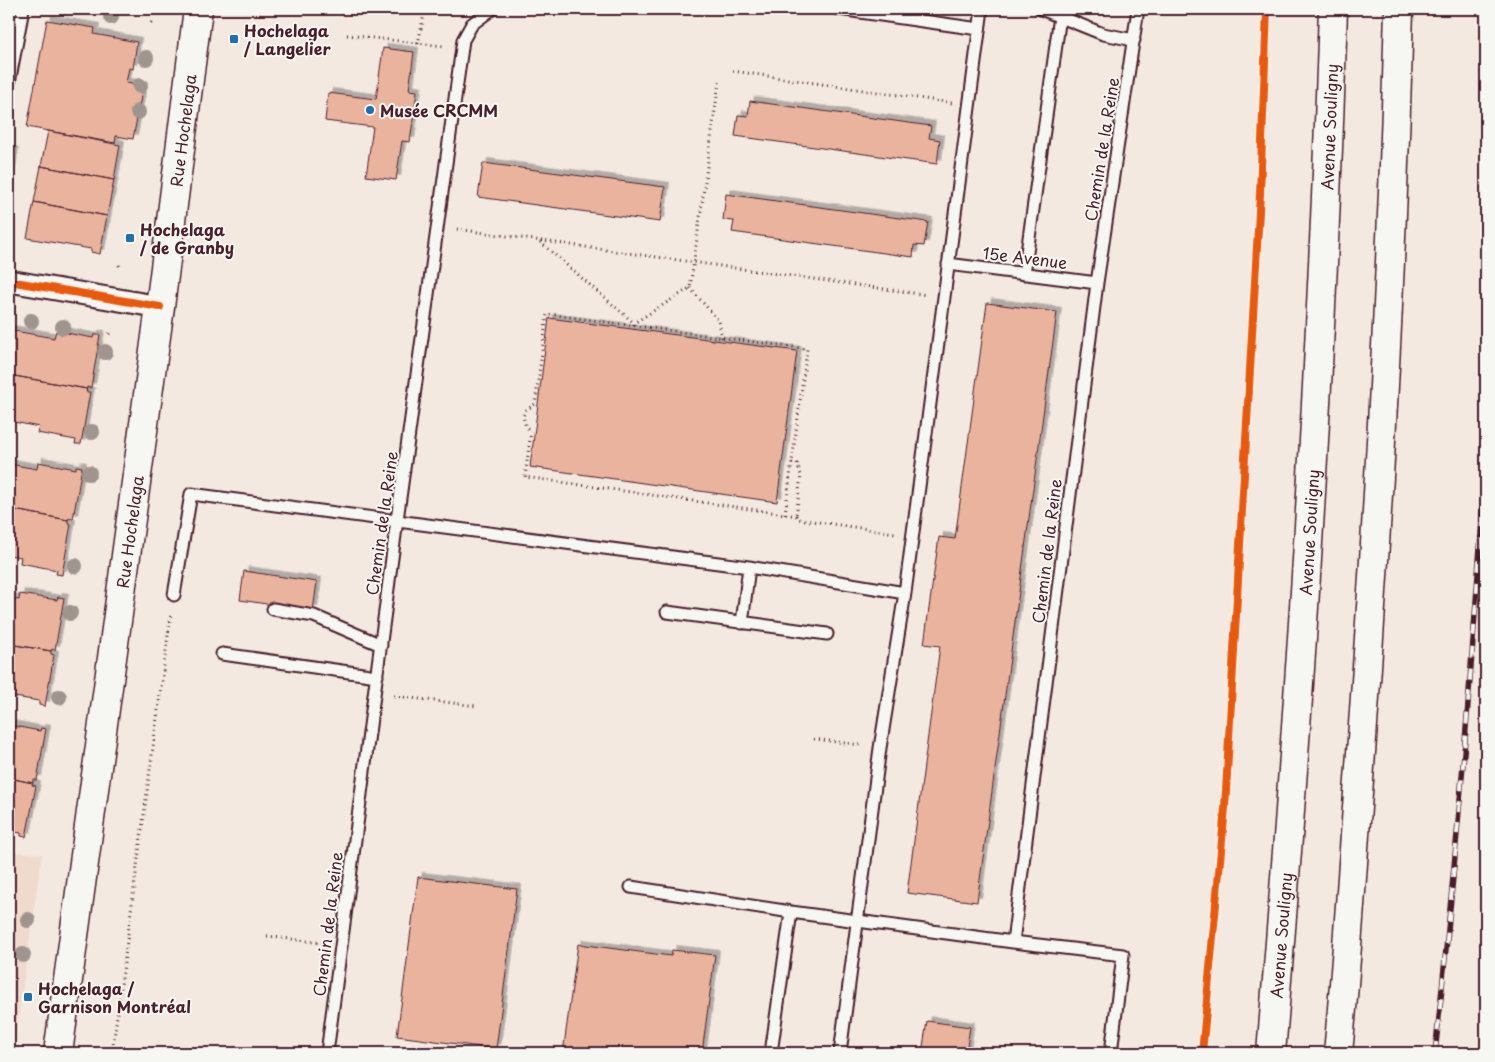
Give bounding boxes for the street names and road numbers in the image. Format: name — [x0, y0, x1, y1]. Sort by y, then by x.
street label: Avenue Souligny — [1314, 63, 1343, 190]
street label: Rue Hochelaga — [163, 73, 202, 188]
street label: Chemin de la Reine — [1078, 75, 1124, 223]
street label: 15e Avenue — [981, 240, 1069, 274]
street label: Chemin de la Reine — [359, 449, 403, 597]
street label: Avenue Souligny — [1293, 469, 1324, 596]
street label: Rue Hochelaga — [110, 474, 149, 590]
street label: Chemin de la Reine — [1025, 477, 1067, 625]
street label: Chemin de la Reine — [306, 850, 348, 998]
street label: Avenue Souligny — [1264, 872, 1297, 999]

